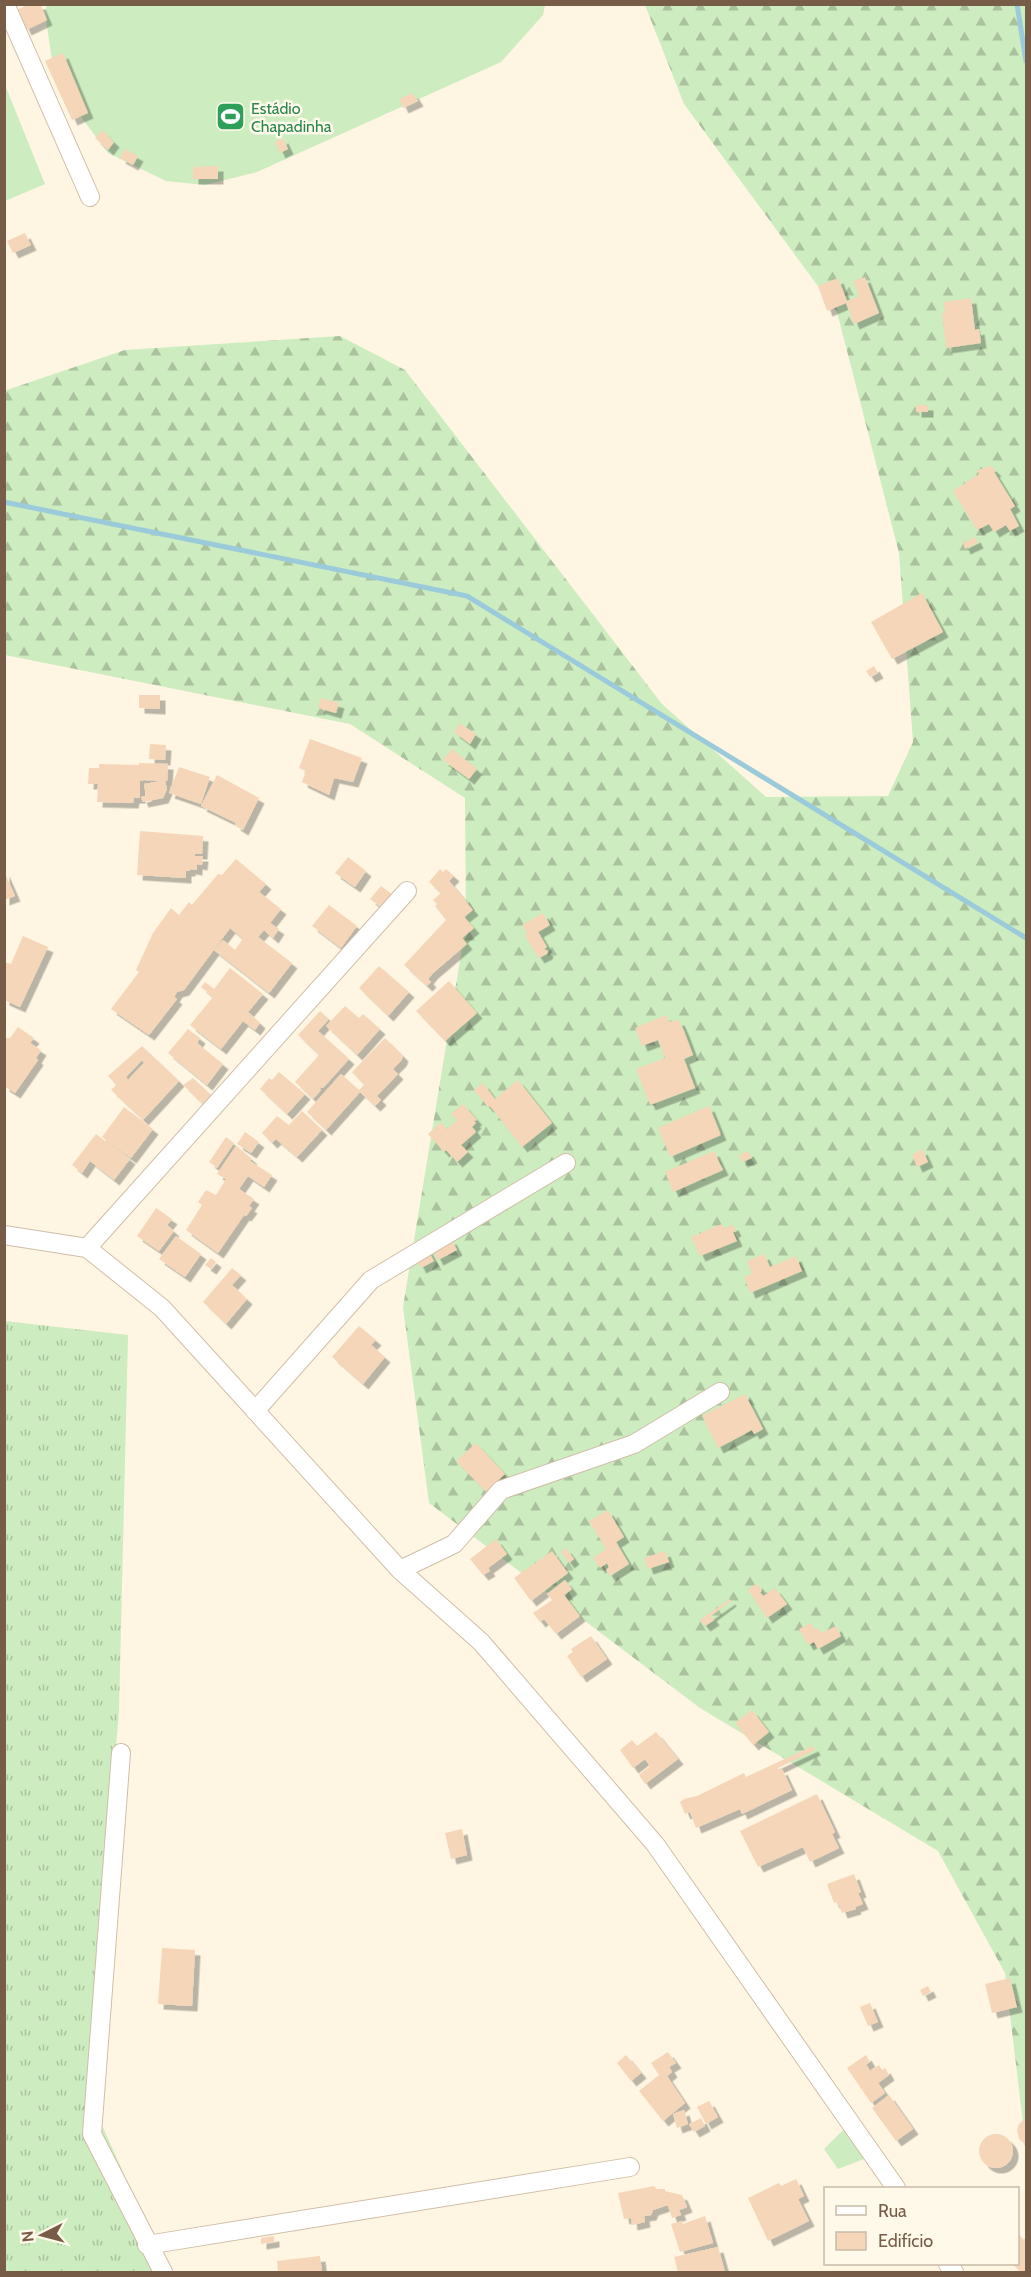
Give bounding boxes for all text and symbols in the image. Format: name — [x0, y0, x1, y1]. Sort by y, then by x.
place label: Estádio Chapadinha — [251, 99, 332, 136]
sports icon: Estádio Chapadinha — [214, 101, 246, 133]
legend — [824, 2187, 1019, 2265]
text: Rua — [878, 2200, 907, 2222]
north arrow — [12, 2205, 72, 2265]
text: N — [18, 2230, 38, 2243]
text: Edifício — [878, 2230, 933, 2252]

